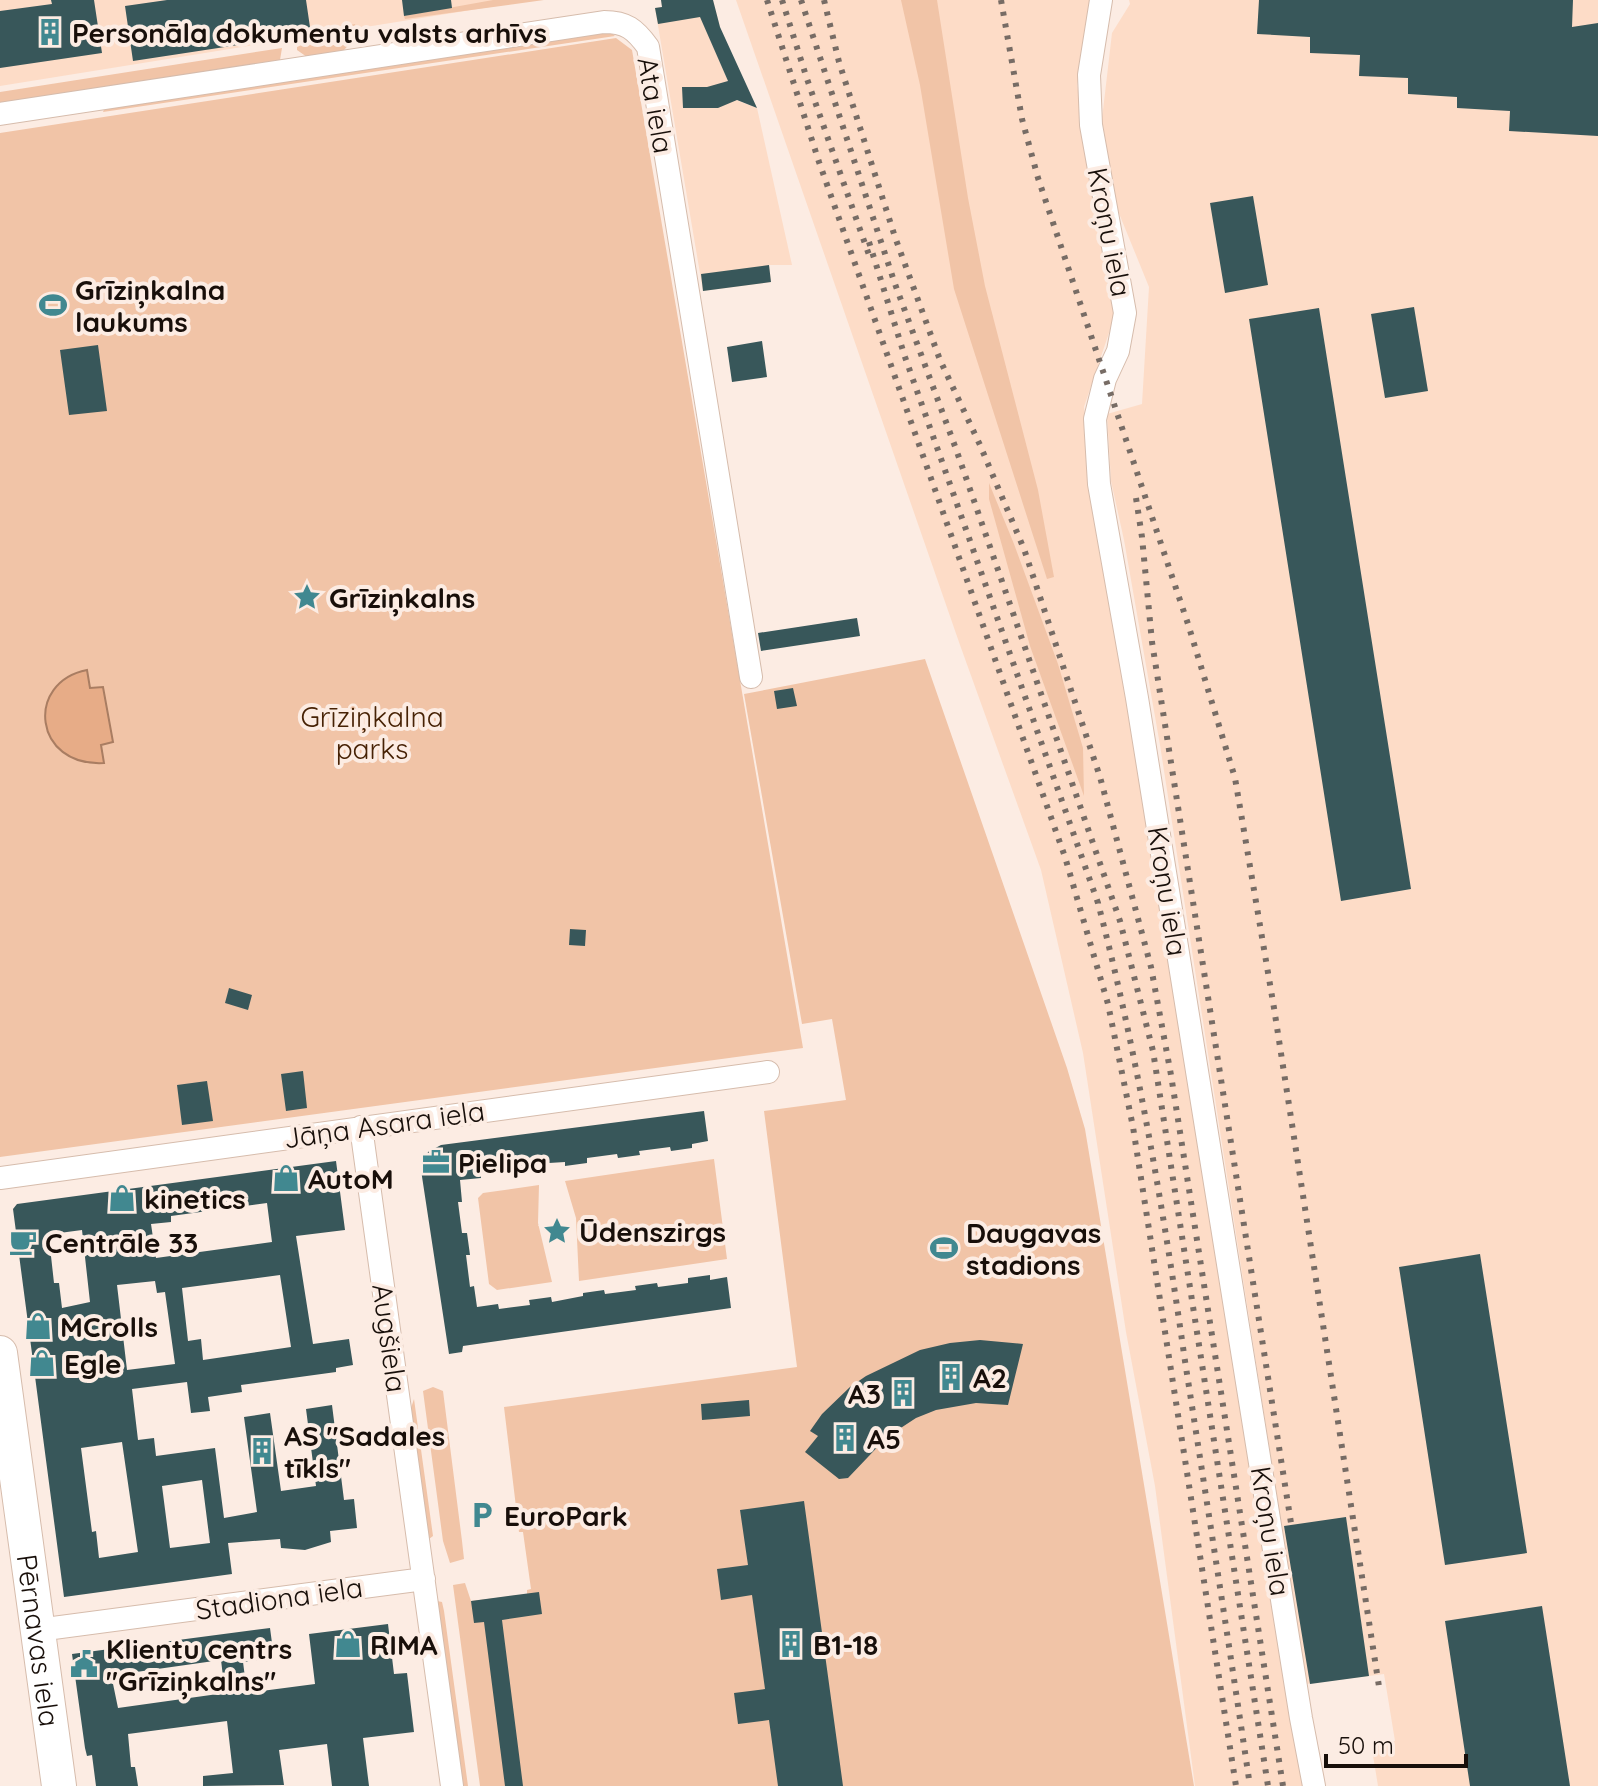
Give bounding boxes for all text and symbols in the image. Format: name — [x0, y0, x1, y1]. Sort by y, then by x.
place label: Personāla dokumentu valsts arhīvs — [72, 15, 547, 50]
building icon: Personāla dokumentu valsts arhīvs — [35, 17, 65, 47]
street label: Ata iela — [630, 54, 682, 156]
street label: Kroņu iela — [1080, 164, 1140, 300]
place label: Grīziņkalna laukums — [75, 272, 225, 339]
sports icon: Grīziņkalna laukums — [38, 290, 68, 320]
place label: Grīziņkalns — [329, 580, 475, 617]
place icon: Grīziņkalns — [292, 582, 322, 612]
park label: Grīziņkalna parks — [300, 699, 444, 766]
street label: Kroņu iela — [1140, 824, 1196, 958]
street label: Jāņa Asara iela — [281, 1093, 487, 1155]
place label: Pielipa — [458, 1145, 547, 1180]
office icon: Pielipa — [421, 1147, 451, 1177]
place label: AutoM — [308, 1161, 394, 1196]
shop icon: AutoM — [271, 1163, 301, 1193]
place label: kinetics — [144, 1181, 246, 1216]
shop icon: kinetics — [107, 1183, 137, 1213]
place label: Ūdenszirgs — [579, 1214, 726, 1249]
place label: Daugavas stadions — [966, 1215, 1101, 1282]
place icon: Ūdenszirgs — [542, 1216, 572, 1246]
place label: Centrāle 33 — [45, 1225, 198, 1260]
cafe icon: Centrāle 33 — [8, 1227, 38, 1257]
sports icon: Daugavas stadions — [929, 1233, 959, 1263]
street label: Augšiela — [365, 1281, 415, 1395]
place label: MCrolls — [60, 1309, 158, 1344]
shop icon: MCrolls — [23, 1311, 53, 1341]
place label: Egle — [64, 1346, 121, 1381]
shop icon: Egle — [27, 1348, 57, 1378]
place label: A2 — [973, 1360, 1007, 1395]
building icon: A2 — [936, 1362, 966, 1392]
place label: A3 — [848, 1376, 881, 1411]
building icon: A3 — [888, 1378, 918, 1408]
place label: AS "Sadales tīkls" — [284, 1418, 445, 1485]
place label: A5 — [867, 1421, 901, 1456]
building icon: A5 — [830, 1423, 860, 1453]
building icon: AS "Sadales tīkls" — [247, 1436, 277, 1466]
street label: Kroņu iela — [1243, 1464, 1299, 1598]
place label: EuroPark — [504, 1498, 628, 1533]
parking icon: EuroPark — [467, 1500, 497, 1530]
street label: Pērnavas iela — [10, 1552, 68, 1729]
street label: Stadiona iela — [193, 1569, 365, 1627]
place label: RIMA — [370, 1627, 438, 1662]
place label: B1-18 — [813, 1627, 878, 1662]
shop icon: RIMA — [333, 1629, 363, 1659]
building icon: B1-18 — [776, 1629, 806, 1659]
place label: Klientu centrs "Grīziņkalns" — [106, 1631, 292, 1700]
public building icon: Klientu centrs "Grīziņkalns" — [69, 1649, 99, 1679]
scale bar — [1326, 1718, 1466, 1768]
text: 50 m — [1338, 1730, 1394, 1760]

